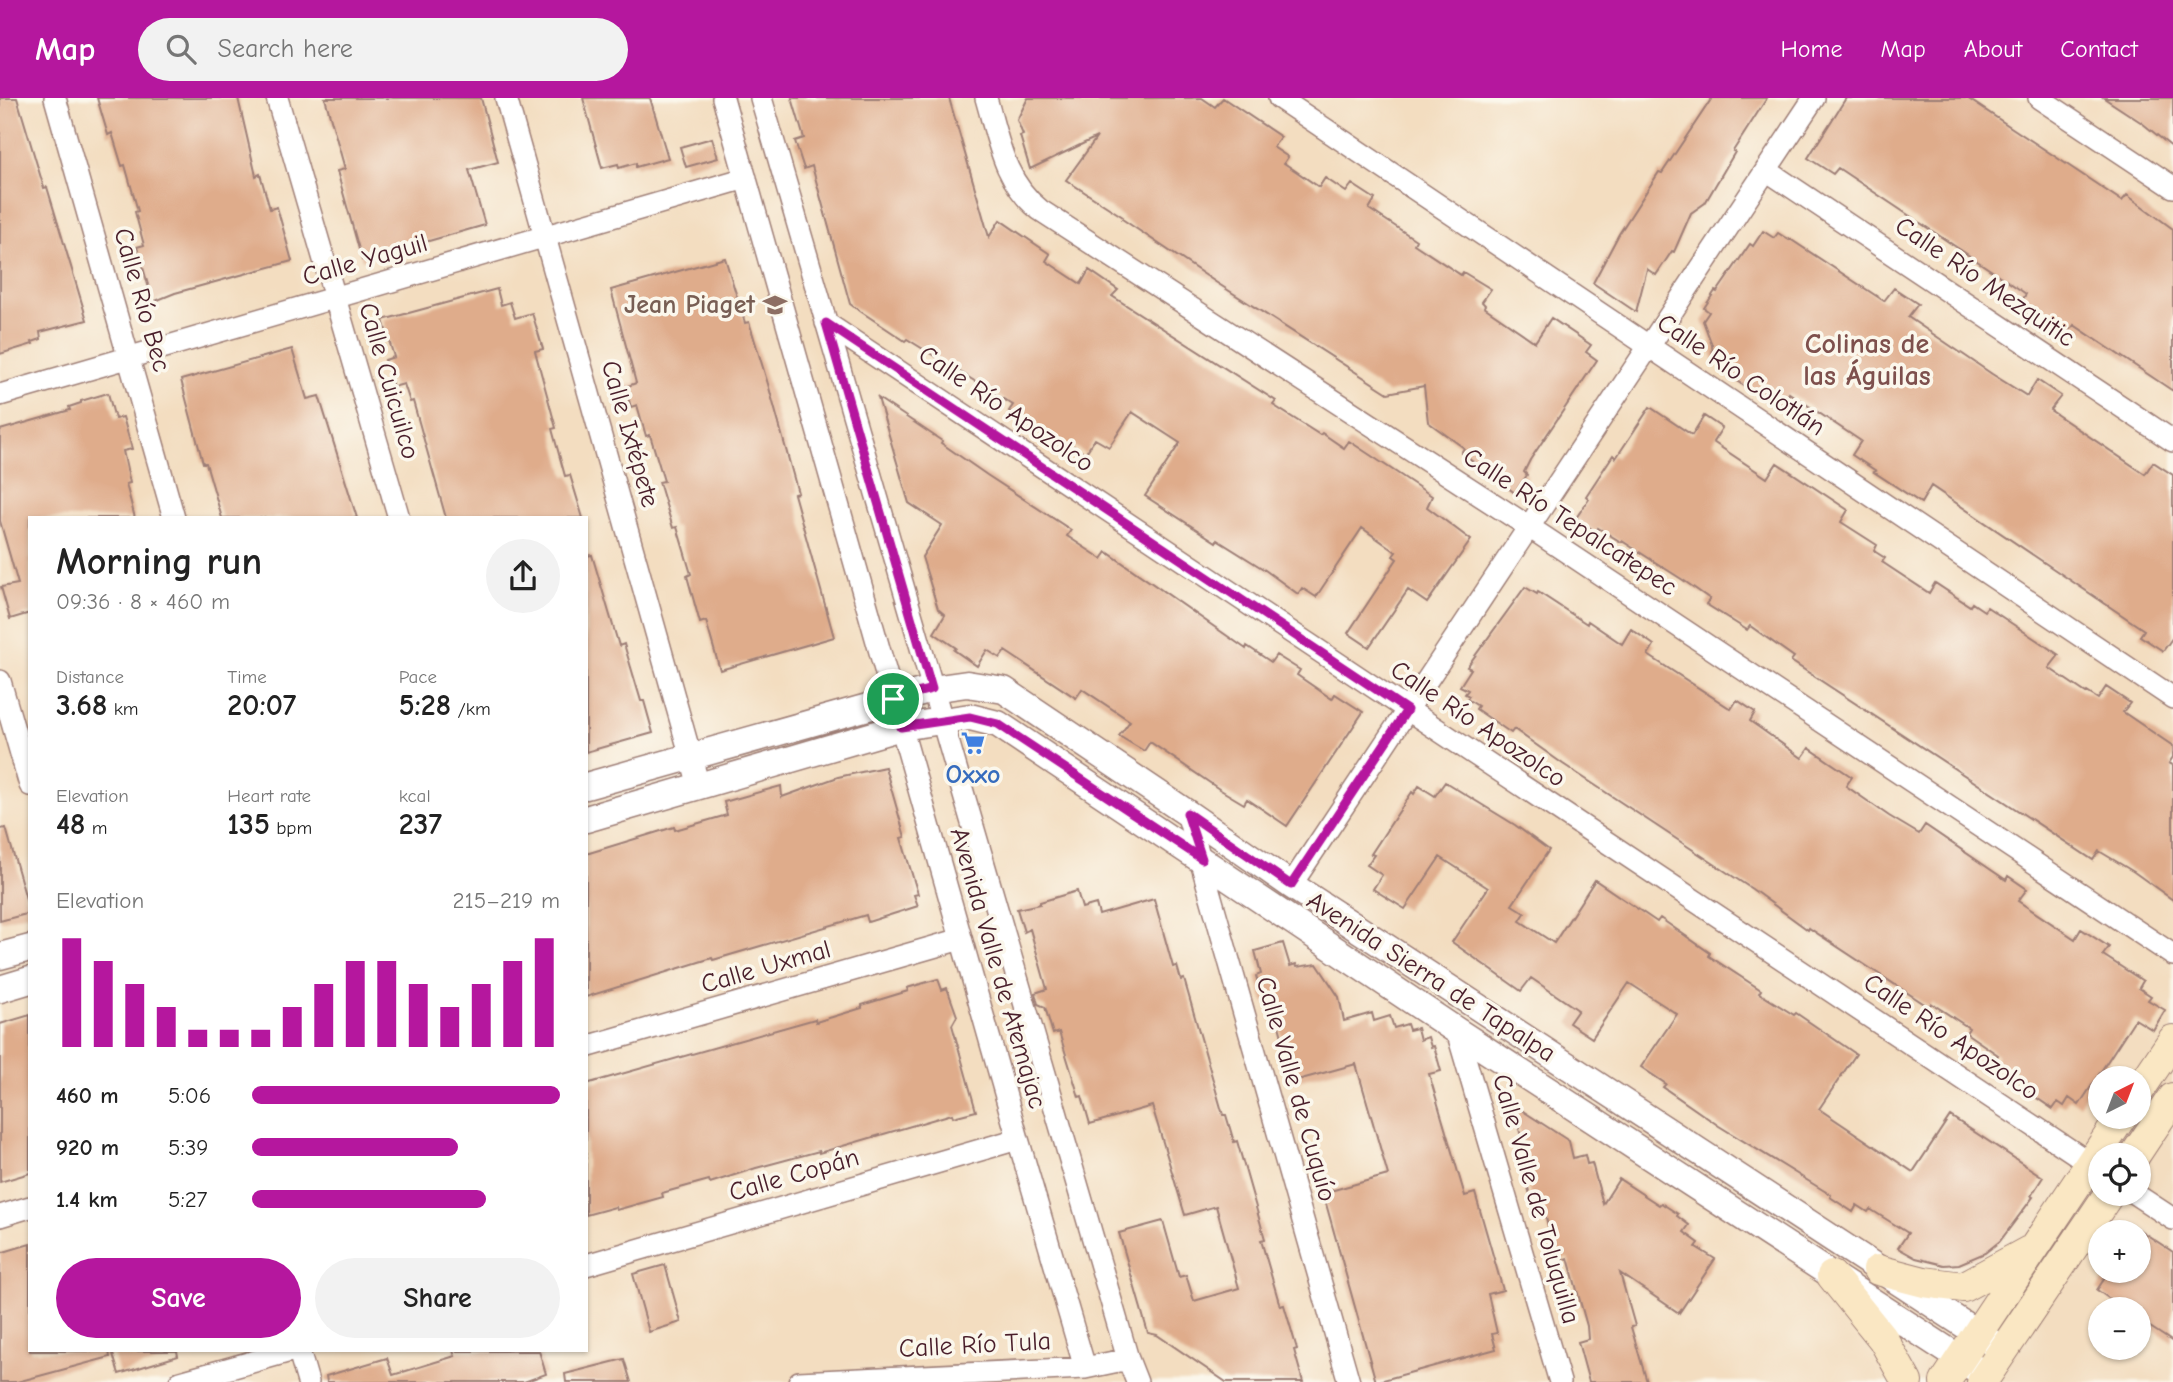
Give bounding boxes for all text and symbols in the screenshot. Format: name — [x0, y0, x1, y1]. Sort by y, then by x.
search box — [138, 18, 628, 81]
text: Map — [35, 30, 96, 68]
icon: search — [162, 30, 200, 68]
text: Search here — [218, 34, 353, 64]
text: Home — [1781, 35, 1842, 63]
text: Map — [1880, 35, 1926, 63]
text: About — [1964, 35, 2022, 63]
text: Contact — [2060, 35, 2138, 63]
street label: Calle Río Mezquitic — [1889, 211, 2081, 353]
street label: Calle Río Bec — [107, 225, 177, 375]
street label: Calle Yaguil — [299, 228, 431, 292]
place label: Jean Piaget — [624, 290, 755, 320]
school or university icon: Jean Piaget — [761, 291, 789, 319]
street label: Calle Cuicuilco — [352, 299, 426, 463]
street label: Calle Río Colotlán — [1651, 308, 1831, 442]
district label: Colinas de las Águilas — [1803, 328, 1931, 392]
street label: Calle Río Apozolco — [913, 339, 1099, 479]
street label: Calle Ixtépete — [595, 357, 665, 511]
street label: Calle Río Tepalcatepec — [1458, 442, 1682, 602]
button: share — [486, 539, 560, 613]
text: Morning run — [56, 540, 262, 584]
text: 09:36 · 8 × 460 m — [56, 588, 230, 615]
street label: Calle Río Apozolco — [1385, 654, 1571, 794]
text: Distance — [56, 666, 124, 688]
text: Time — [227, 666, 267, 688]
text: Pace — [399, 666, 437, 688]
pin — [863, 669, 923, 729]
icon: arrive — [874, 680, 912, 718]
text: 3.68 — [56, 688, 107, 723]
text: 20:07 — [227, 688, 296, 723]
text: 5:28 — [399, 688, 451, 723]
text: km — [107, 698, 139, 720]
text: /km — [451, 698, 491, 720]
supermarket icon: Oxxo — [959, 729, 987, 757]
place label: Oxxo — [946, 760, 1001, 790]
text: Elevation — [56, 785, 129, 807]
text: Heart rate — [227, 785, 311, 807]
text: kcal — [399, 785, 431, 807]
text: 48 — [56, 807, 85, 842]
text: 135 — [227, 807, 270, 842]
text: 237 — [399, 807, 442, 842]
text: m — [85, 817, 108, 839]
text: bpm — [270, 817, 312, 839]
street label: Avenida Valle de Atemajac — [943, 824, 1053, 1112]
street label: Avenida Sierra de Tapalpa — [1301, 885, 1561, 1069]
text: Elevation — [56, 887, 144, 914]
text: 215–219 m — [453, 887, 560, 914]
street label: Calle Uxmal — [698, 934, 834, 1000]
street label: Calle Río Apozolco — [1858, 967, 2044, 1107]
street label: Calle Valle de Cuquío — [1250, 973, 1342, 1205]
north arrow — [2088, 1066, 2151, 1129]
map controls — [2088, 1066, 2151, 1360]
street label: Calle Valle de Toluquilla — [1486, 1071, 1586, 1327]
text: 460 m — [56, 1082, 118, 1109]
text: 5:06 — [168, 1082, 211, 1109]
text: 920 m — [56, 1134, 119, 1161]
text: 5:39 — [168, 1134, 208, 1161]
street label: Calle Copán — [726, 1142, 862, 1208]
button: locate — [2088, 1143, 2151, 1206]
text: 1.4 km — [56, 1186, 118, 1213]
text: 5:27 — [168, 1186, 208, 1213]
button: + — [2088, 1220, 2151, 1283]
button: Save — [56, 1258, 301, 1338]
button: Share — [315, 1258, 560, 1338]
button: − — [2088, 1297, 2151, 1360]
street label: Calle Río Tula — [898, 1326, 1052, 1364]

